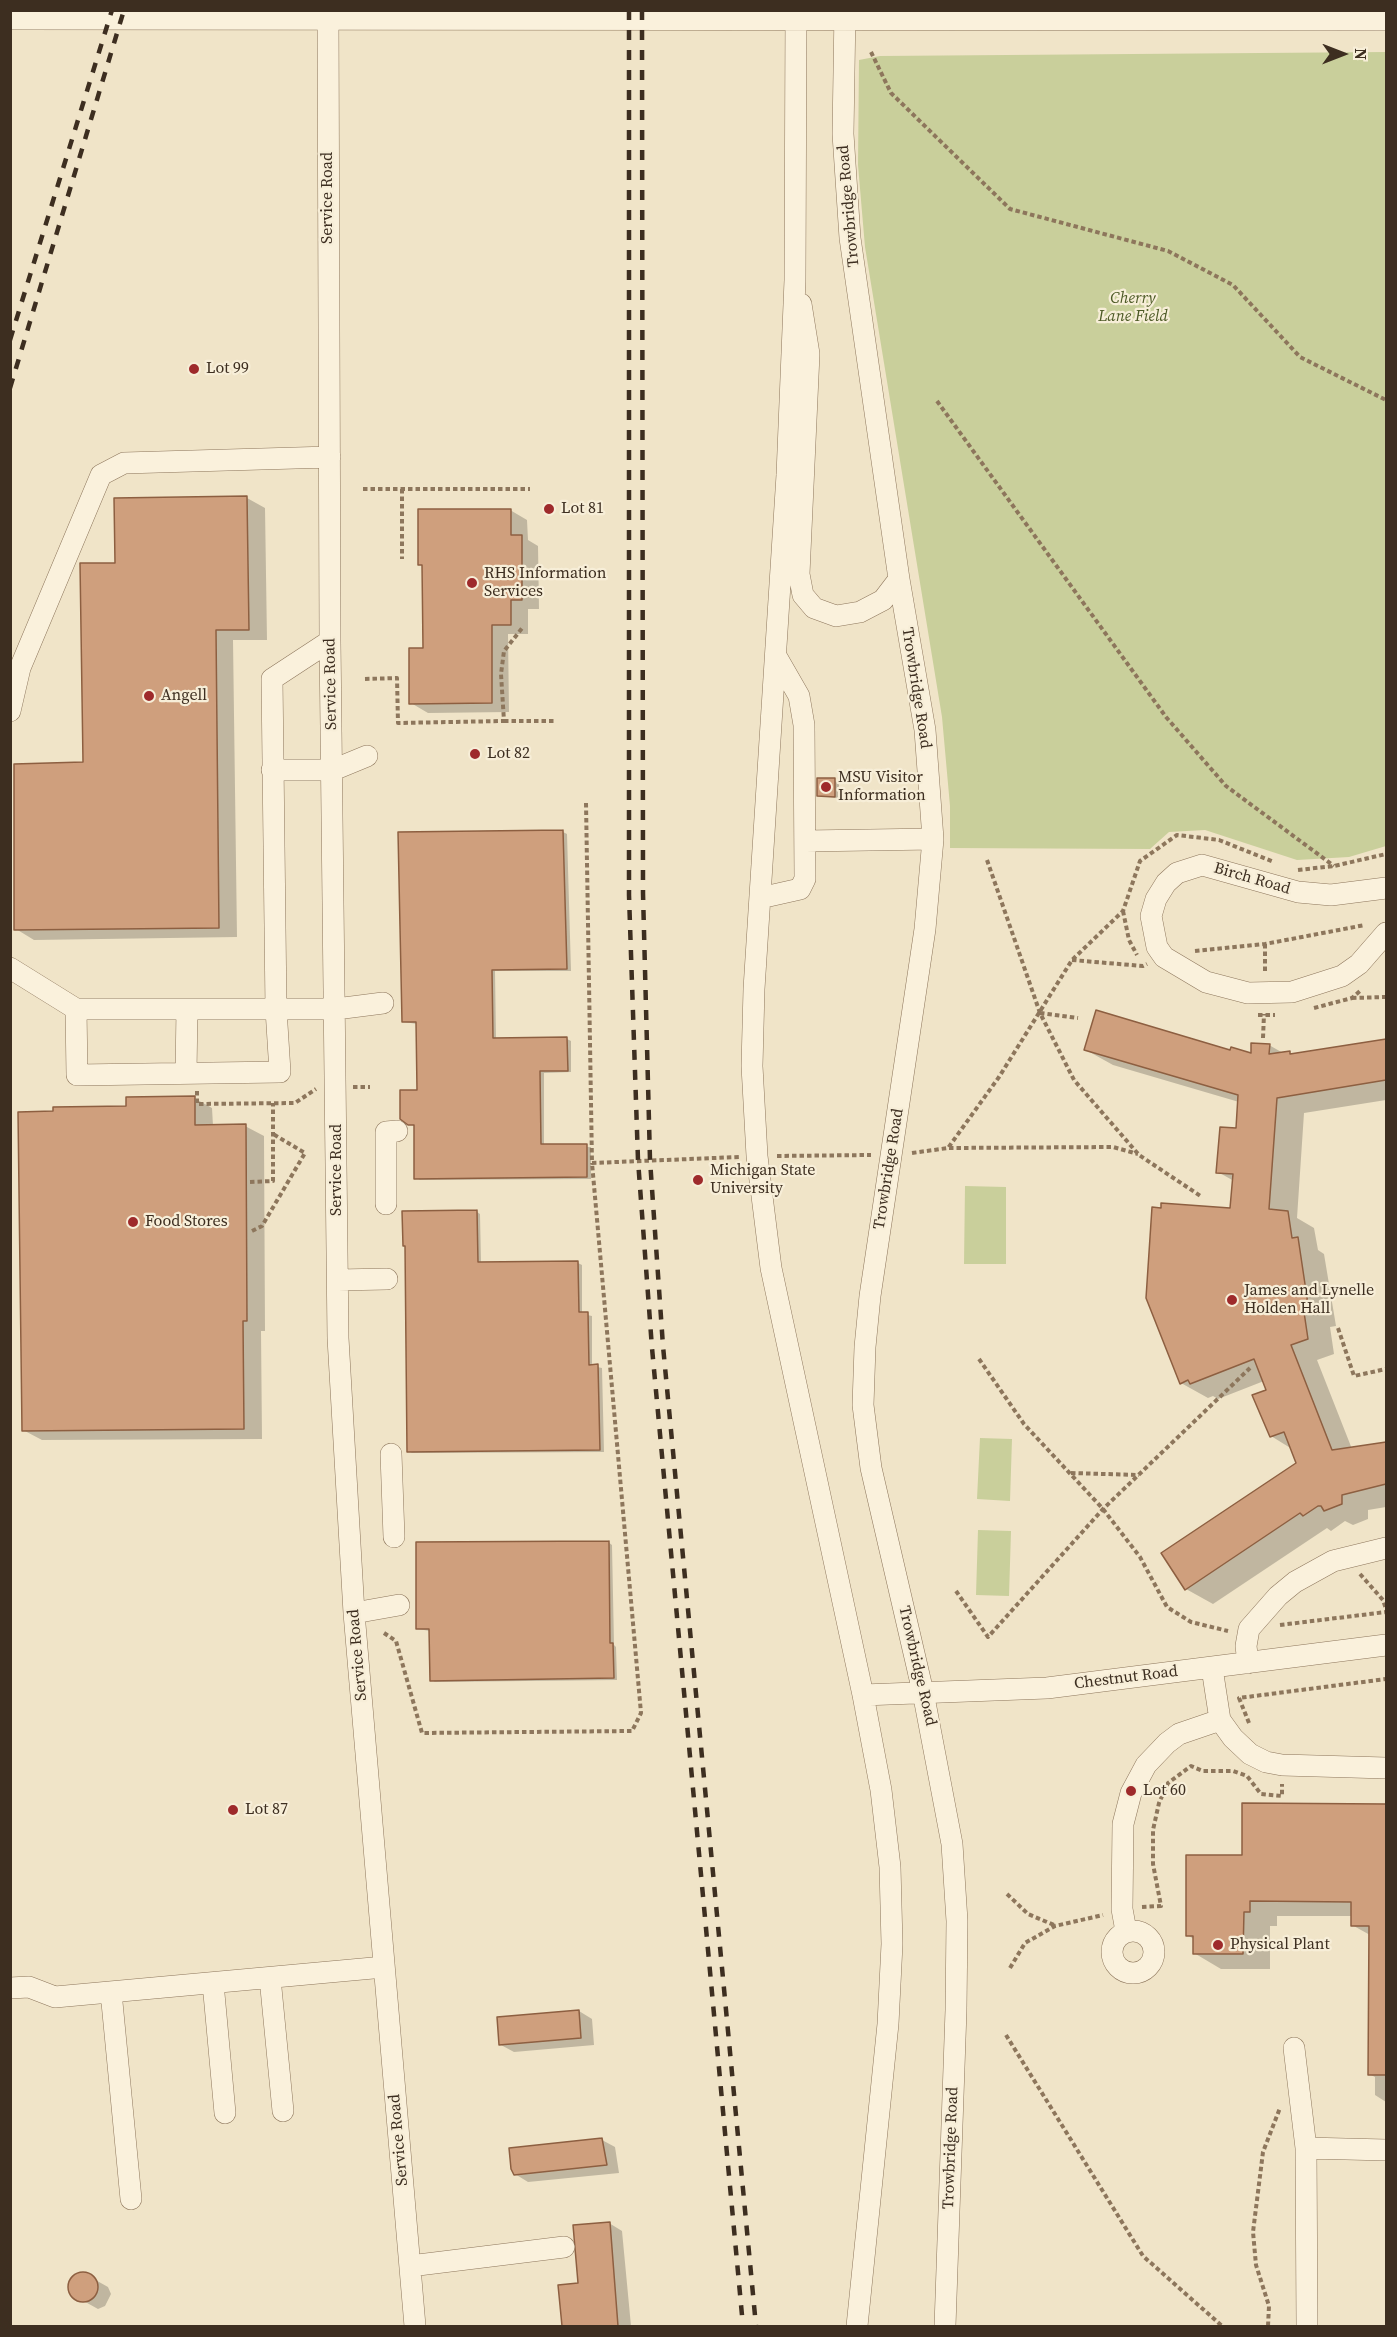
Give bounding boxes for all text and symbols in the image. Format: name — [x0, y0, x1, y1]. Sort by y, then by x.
north arrow — [1313, 24, 1373, 84]
text: N — [1350, 48, 1372, 60]
street label: Trowbridge Road — [834, 144, 864, 268]
street label: Service Road — [318, 152, 338, 244]
park label: Cherry Lane Field — [1098, 289, 1168, 327]
place label: Lot 99 — [206, 359, 249, 379]
marker: Lot 99 — [187, 362, 201, 376]
place label: Lot 81 — [561, 499, 604, 519]
marker: Lot 81 — [542, 502, 556, 516]
place label: RHS Information Services — [484, 564, 607, 602]
marker: RHS Information Services — [465, 576, 479, 590]
street label: Trowbridge Road — [897, 626, 935, 750]
street label: Service Road — [321, 638, 341, 730]
place label: Angell — [161, 686, 207, 706]
marker: Angell — [142, 689, 156, 703]
place label: Lot 82 — [487, 744, 530, 764]
marker: Lot 82 — [468, 747, 482, 761]
place label: MSU Visitor Information — [838, 768, 926, 806]
marker: MSU Visitor Information — [819, 780, 833, 794]
street label: Birch Road — [1212, 859, 1292, 899]
street label: Trowbridge Road — [870, 1107, 908, 1231]
street label: Service Road — [327, 1124, 347, 1216]
place label: Michigan State University — [710, 1161, 815, 1199]
marker: Michigan State University — [691, 1173, 705, 1187]
place label: Food Stores — [145, 1212, 228, 1232]
marker: Food Stores — [126, 1215, 140, 1229]
place label: James and Lynelle Holden Hall — [1244, 1281, 1374, 1319]
marker: James and Lynelle Holden Hall — [1225, 1293, 1239, 1307]
street label: Trowbridge Road — [894, 1604, 940, 1728]
street label: Service Road — [344, 1608, 372, 1702]
street label: Chestnut Road — [1073, 1662, 1179, 1694]
place label: Lot 60 — [1143, 1781, 1186, 1801]
marker: Lot 60 — [1124, 1784, 1138, 1798]
place label: Lot 87 — [245, 1800, 288, 1820]
marker: Lot 87 — [226, 1803, 240, 1817]
place label: Physical Plant — [1230, 1935, 1330, 1955]
marker: Physical Plant — [1211, 1938, 1225, 1952]
street label: Trowbridge Road — [939, 2086, 963, 2210]
street label: Service Road — [385, 2093, 413, 2187]

